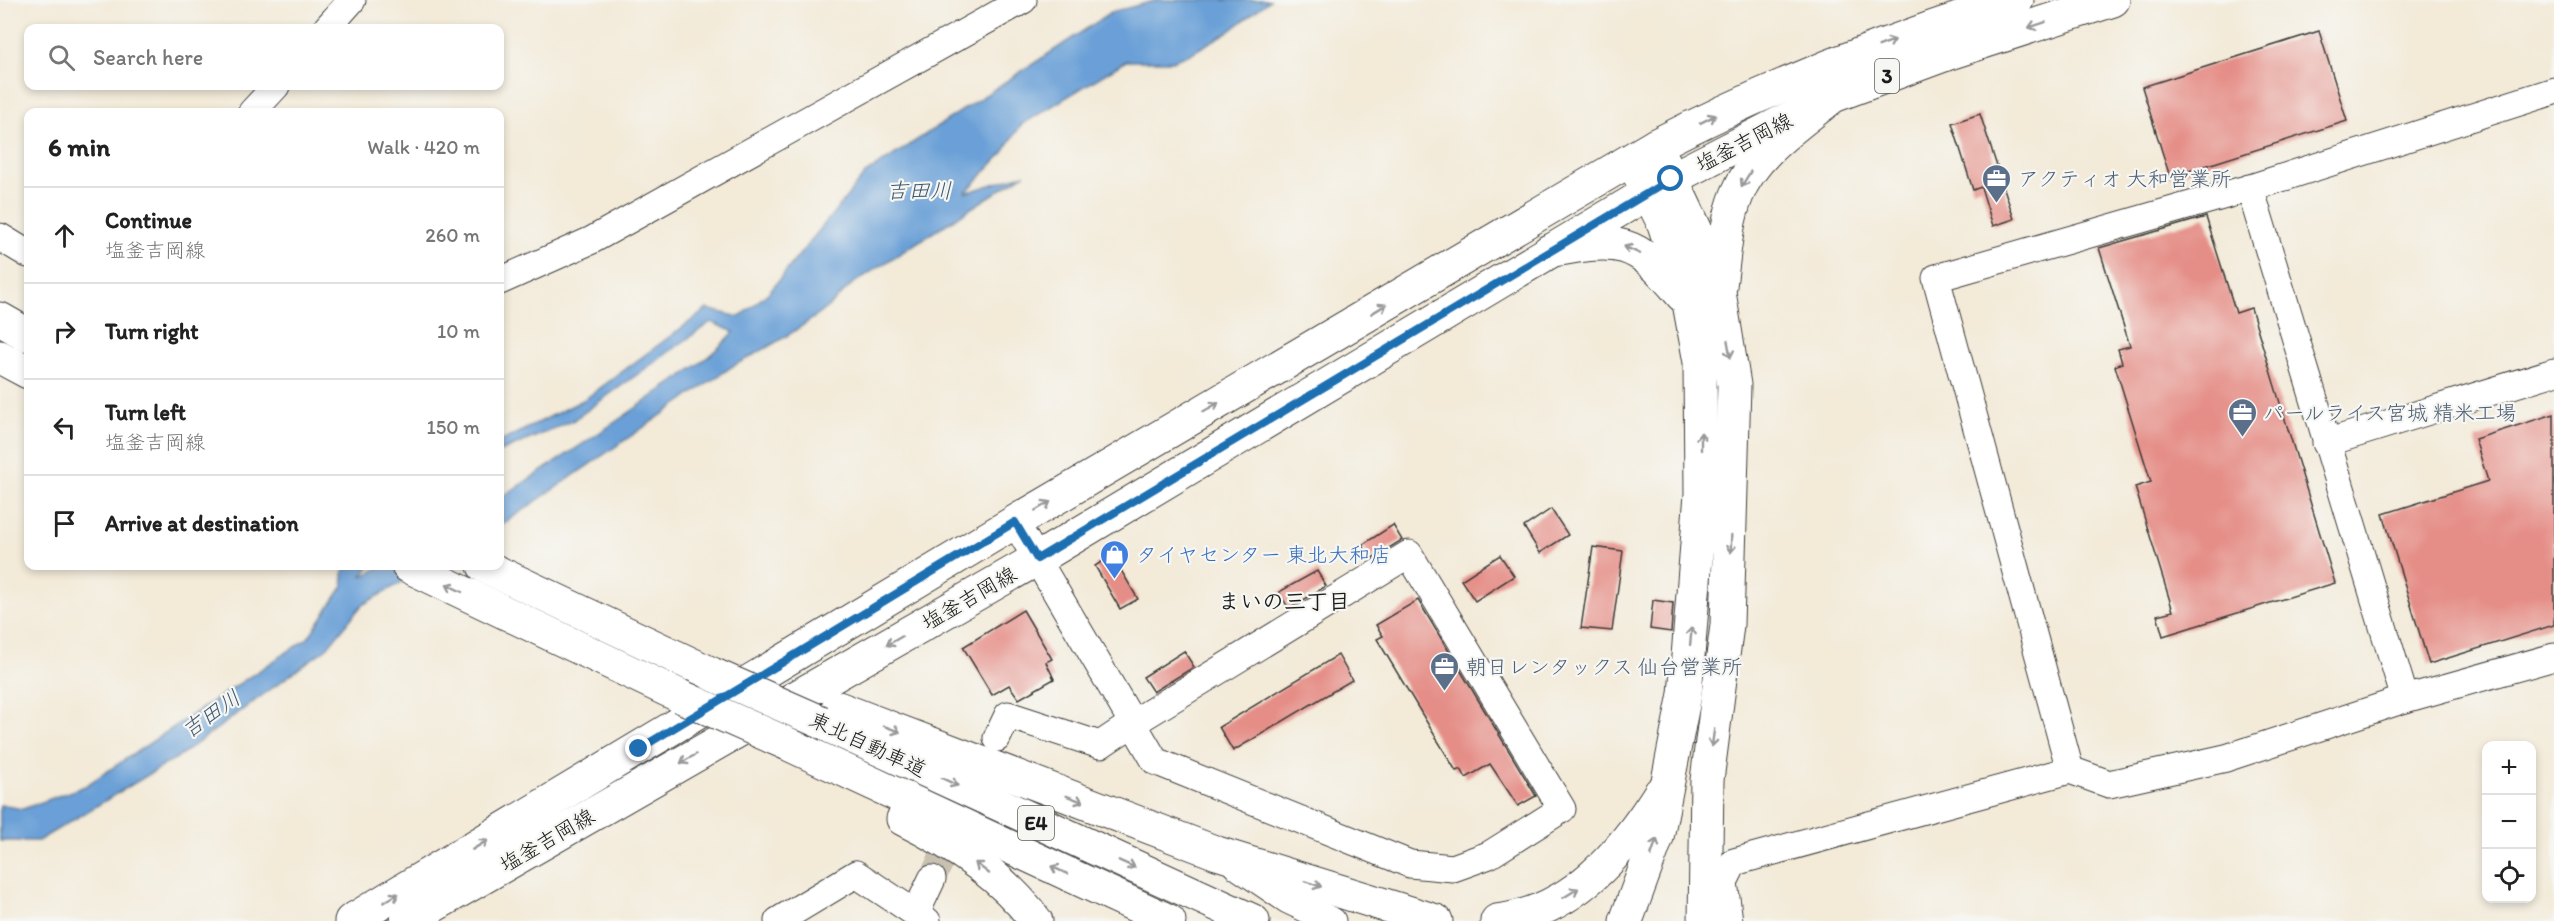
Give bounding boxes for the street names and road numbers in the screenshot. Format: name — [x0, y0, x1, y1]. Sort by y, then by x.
road number: 3 — [1875, 59, 1899, 93]
street label: 塩釜吉岡線 — [1692, 107, 1796, 177]
street label: 塩釜吉岡線 — [917, 561, 1021, 635]
street label: 東北自動車道 — [806, 706, 930, 782]
street label: 塩釜吉岡線 — [495, 803, 599, 877]
road number: E4 — [1018, 806, 1054, 840]

